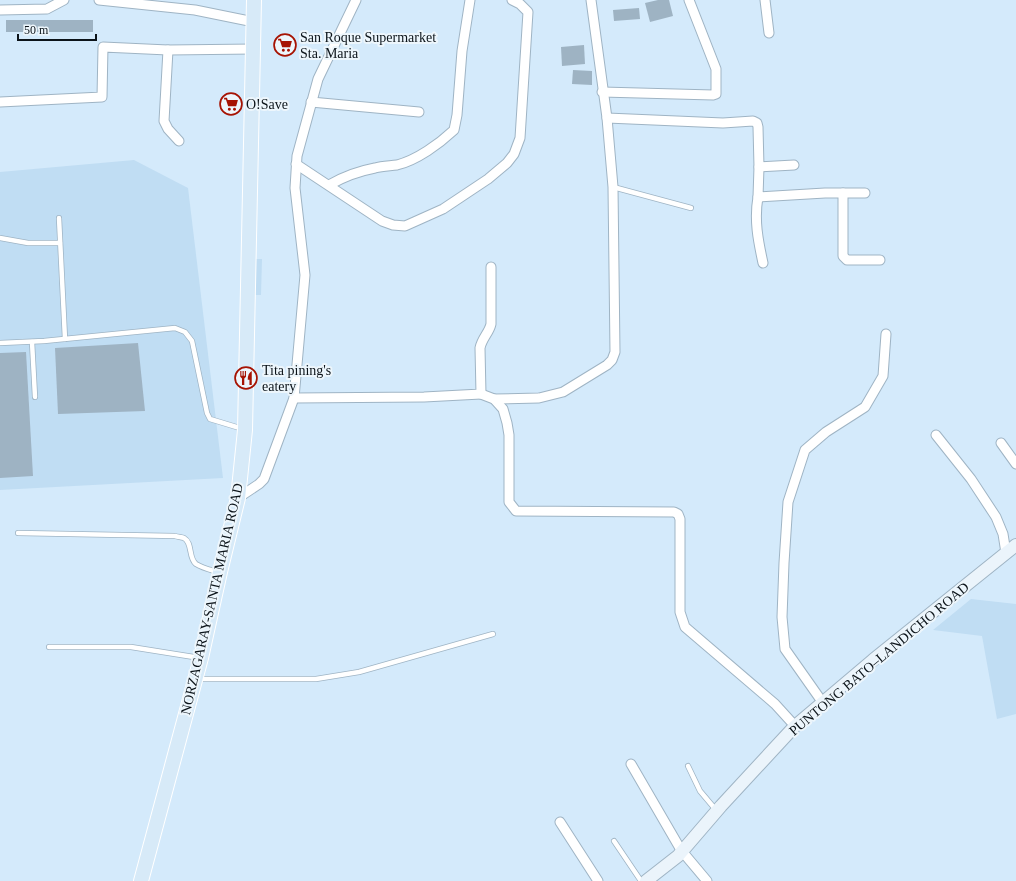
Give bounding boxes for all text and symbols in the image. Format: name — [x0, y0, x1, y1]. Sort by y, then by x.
scale bar — [18, 16, 96, 42]
text: 50 m — [24, 23, 49, 37]
place label: San Roque Supermarket Sta. Maria — [300, 30, 436, 61]
supermarket icon: San Roque Supermarket Sta. Maria — [272, 32, 298, 58]
supermarket icon: O!Save — [218, 91, 244, 117]
place label: O!Save — [246, 97, 288, 112]
place label: Tita pining's eatery — [262, 363, 331, 394]
restaurant icon: Tita pining's eatery — [233, 365, 259, 391]
street label: NORZAGARAY-SANTA MARIA ROAD — [178, 482, 246, 716]
street label: PUNTONG BATO–LANDICHO ROAD — [786, 579, 972, 739]

